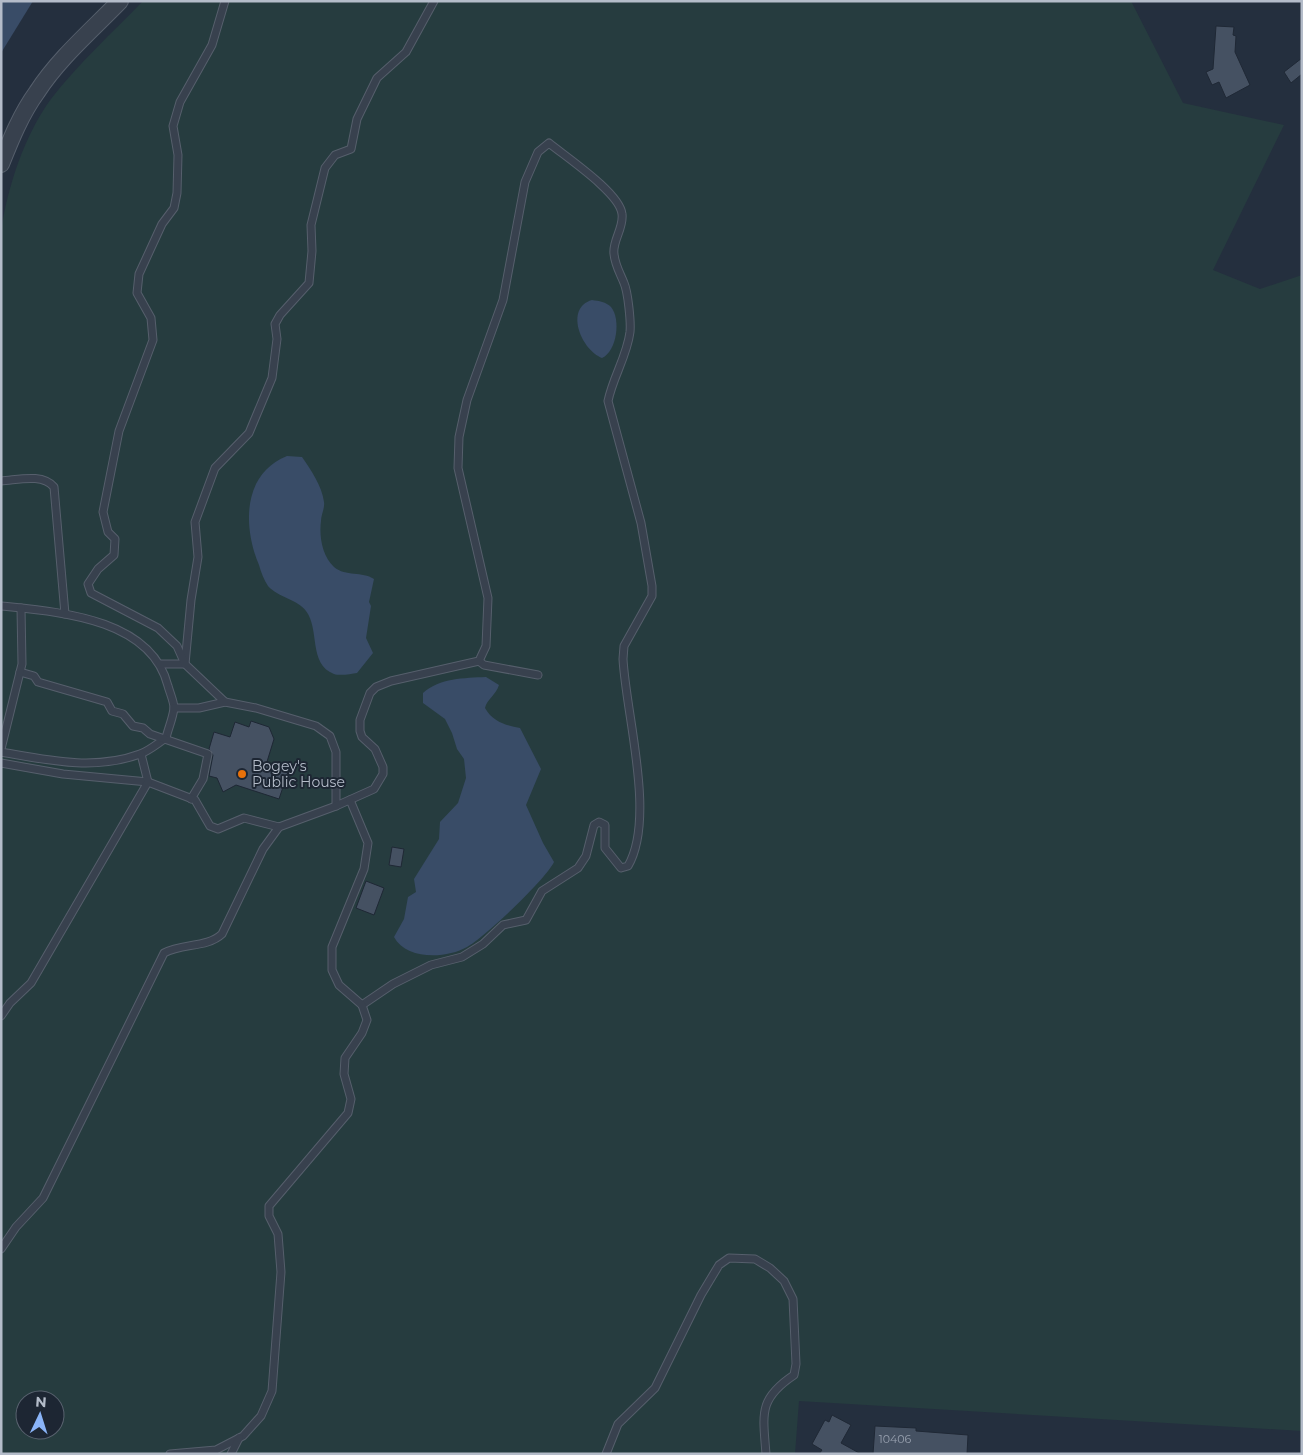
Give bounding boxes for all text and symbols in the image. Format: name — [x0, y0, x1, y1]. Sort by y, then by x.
place label: Bogey's Public House — [252, 757, 345, 791]
marker: Bogey's Public House — [236, 768, 248, 780]
north arrow — [15, 1390, 65, 1440]
text: N — [35, 1393, 47, 1411]
house number: 10406 — [879, 1432, 912, 1446]

